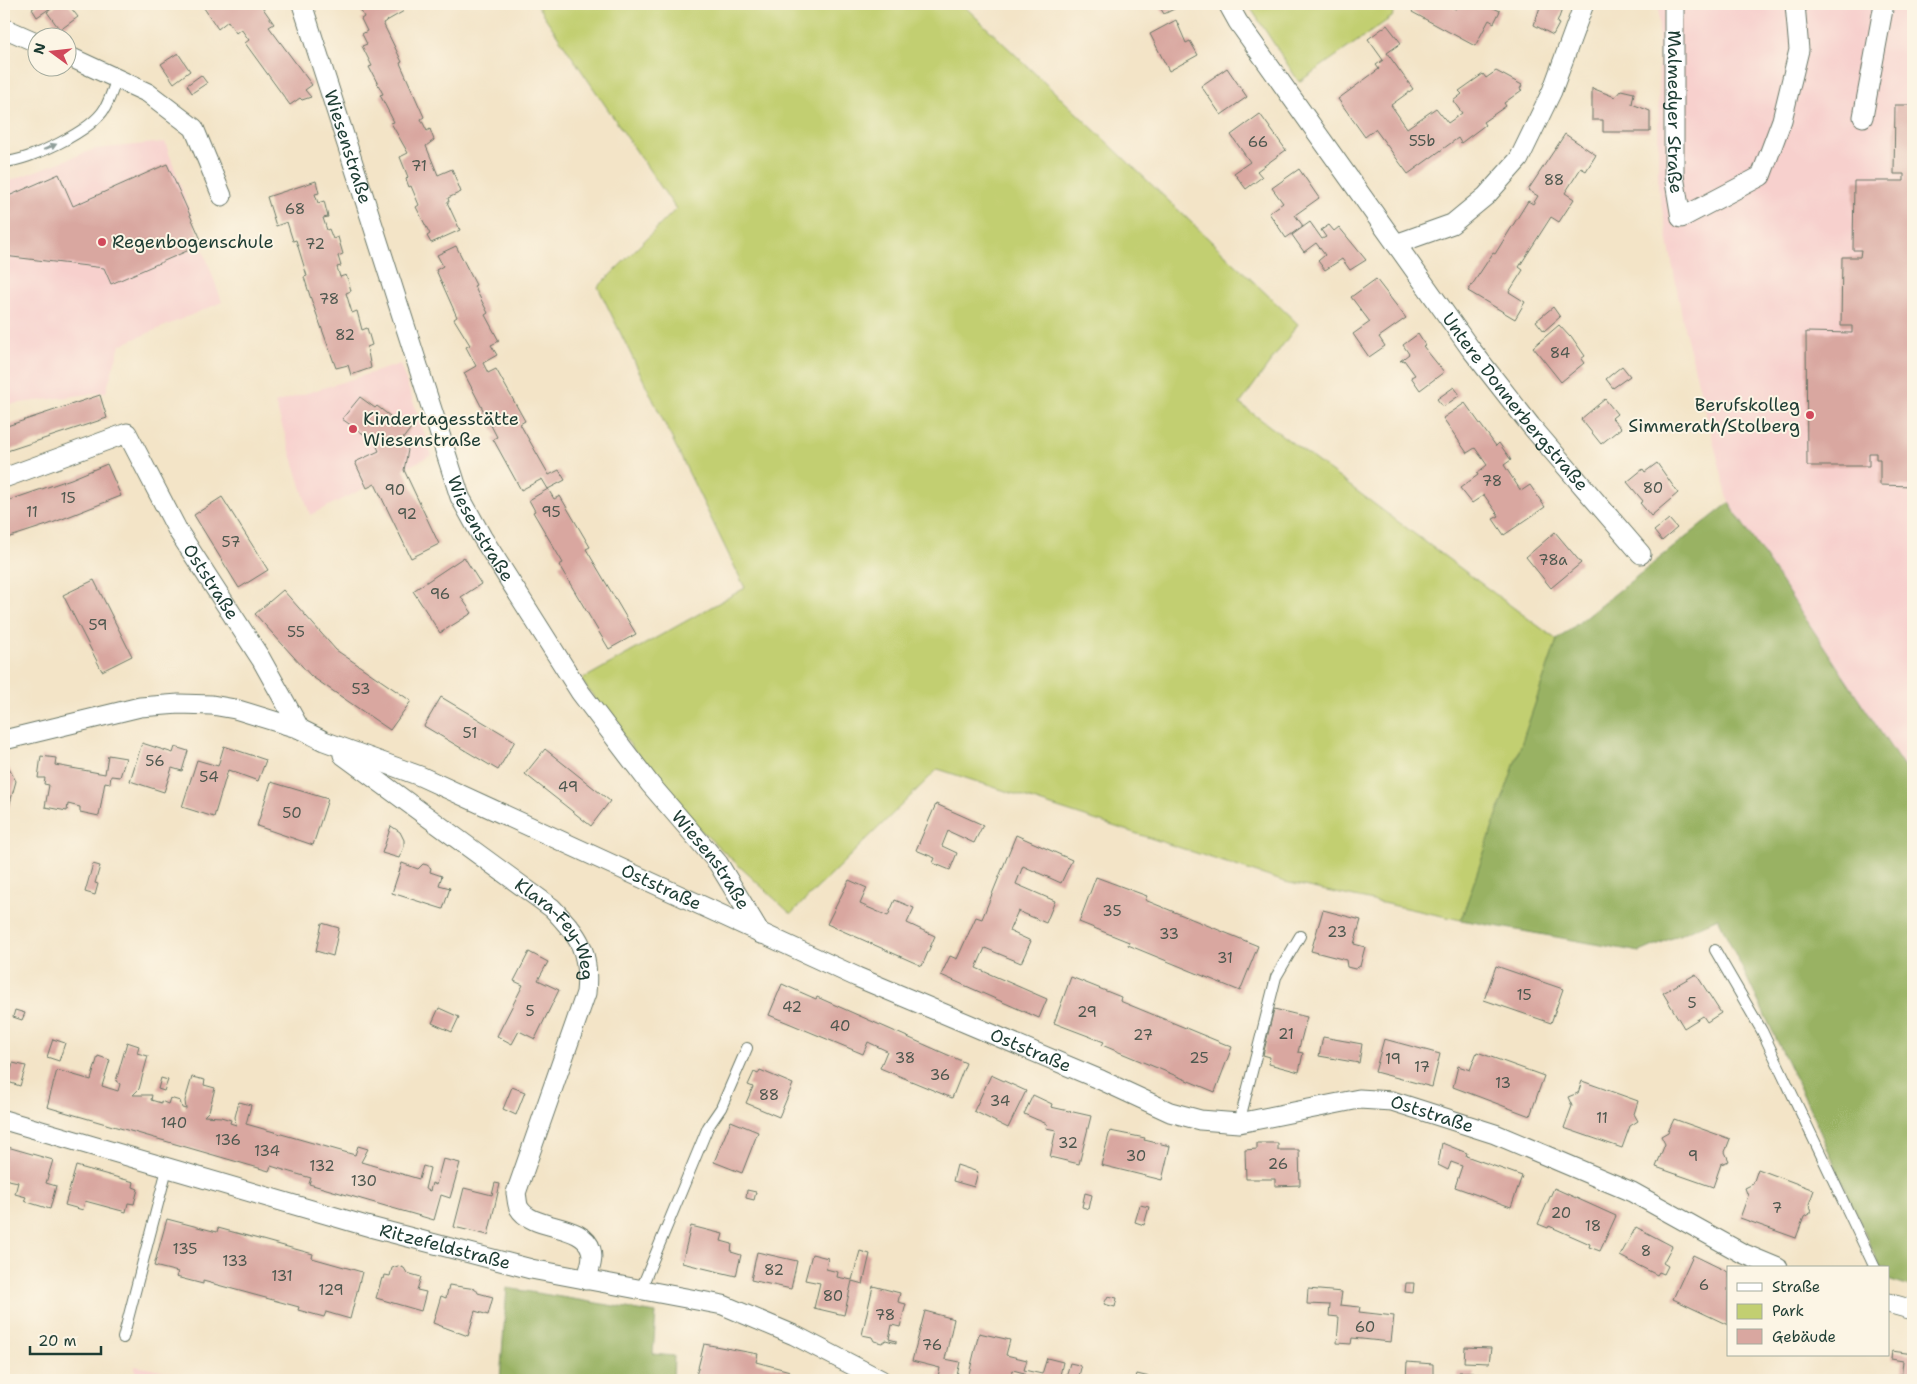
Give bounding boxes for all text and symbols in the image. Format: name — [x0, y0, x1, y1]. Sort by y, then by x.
north arrow — [28, 28, 78, 78]
street label: Malmedyer Straße — [1661, 30, 1689, 195]
text: N — [29, 41, 50, 56]
street label: Wiesenstraße — [318, 87, 377, 207]
house number: 55b — [1409, 131, 1435, 151]
house number: 66 — [1248, 132, 1268, 152]
one-way arrow — [43, 143, 57, 151]
house number: 71 — [411, 156, 427, 176]
house number: 88 — [1544, 170, 1564, 190]
house number: 68 — [285, 199, 305, 219]
place label: Regenbogenschule — [112, 230, 274, 254]
house number: 72 — [305, 234, 325, 254]
marker: Regenbogenschule — [96, 236, 108, 248]
house number: 78 — [319, 289, 339, 309]
street label: Untere Donnerbergstraße — [1437, 308, 1594, 496]
house number: 82 — [335, 325, 355, 345]
house number: 84 — [1550, 343, 1570, 363]
place label: Berufskolleg Simmerath/Stolberg — [1628, 393, 1800, 438]
place label: Kindertagesstätte Wiesenstraße — [363, 407, 519, 452]
marker: Berufskolleg Simmerath/Stolberg — [1804, 409, 1816, 421]
marker: Kindertagesstätte Wiesenstraße — [347, 423, 359, 435]
house number: 78 — [1482, 471, 1502, 491]
street label: Wiesenstraße — [442, 473, 519, 586]
house number: 80 — [1643, 478, 1663, 498]
house number: 90 — [385, 480, 405, 500]
house number: 15 — [60, 488, 76, 508]
house number: 11 — [26, 502, 38, 522]
house number: 95 — [541, 502, 561, 522]
house number: 92 — [397, 504, 417, 524]
house number: 57 — [222, 532, 240, 552]
street label: Oststraße — [177, 539, 244, 624]
house number: 78a — [1538, 550, 1568, 570]
house number: 96 — [430, 584, 450, 604]
house number: 59 — [89, 615, 107, 635]
house number: 55 — [287, 622, 305, 642]
house number: 53 — [352, 679, 371, 699]
house number: 51 — [463, 723, 477, 743]
house number: 56 — [145, 751, 165, 771]
house number: 54 — [199, 767, 219, 787]
house number: 49 — [558, 777, 578, 797]
house number: 50 — [282, 803, 302, 823]
street label: Wiesenstraße — [666, 805, 756, 914]
street label: Oststraße — [617, 858, 705, 916]
street label: Klara-Fey-Weg — [510, 873, 599, 981]
house number: 35 — [1102, 901, 1122, 921]
house number: 23 — [1327, 922, 1347, 942]
house number: 33 — [1159, 924, 1179, 944]
house number: 31 — [1217, 948, 1233, 968]
house number: 15 — [1516, 985, 1532, 1005]
house number: 5 — [1687, 993, 1697, 1013]
house number: 42 — [782, 997, 802, 1017]
house number: 5 — [525, 1001, 535, 1021]
house number: 29 — [1077, 1002, 1097, 1022]
house number: 40 — [830, 1016, 850, 1036]
street label: Oststraße — [986, 1023, 1075, 1078]
house number: 21 — [1278, 1024, 1294, 1044]
house number: 27 — [1133, 1025, 1153, 1045]
house number: 38 — [895, 1048, 915, 1068]
house number: 25 — [1189, 1048, 1209, 1068]
house number: 19 — [1385, 1049, 1401, 1069]
house number: 17 — [1414, 1057, 1430, 1077]
house number: 36 — [930, 1065, 950, 1085]
house number: 13 — [1495, 1073, 1511, 1093]
house number: 88 — [759, 1085, 779, 1105]
street label: Oststraße — [1387, 1089, 1477, 1138]
house number: 34 — [990, 1091, 1010, 1111]
house number: 11 — [1596, 1108, 1608, 1128]
house number: 140 — [161, 1113, 187, 1133]
house number: 136 — [215, 1130, 241, 1150]
house number: 32 — [1058, 1133, 1078, 1153]
house number: 134 — [254, 1141, 280, 1161]
house number: 30 — [1126, 1146, 1146, 1166]
house number: 9 — [1688, 1146, 1698, 1166]
house number: 26 — [1268, 1154, 1288, 1174]
house number: 132 — [309, 1156, 335, 1176]
house number: 130 — [351, 1171, 377, 1191]
house number: 7 — [1772, 1198, 1782, 1218]
house number: 20 — [1551, 1203, 1571, 1223]
house number: 18 — [1585, 1216, 1601, 1236]
street label: Ritzefeldstraße — [377, 1218, 513, 1275]
house number: 135 — [173, 1239, 197, 1259]
house number: 8 — [1641, 1241, 1651, 1261]
house number: 133 — [222, 1251, 248, 1271]
house number: 82 — [764, 1260, 784, 1280]
house number: 131 — [271, 1266, 293, 1286]
legend — [1727, 1266, 1890, 1356]
house number: 6 — [1699, 1275, 1709, 1295]
text: Straße — [1772, 1277, 1820, 1297]
house number: 129 — [318, 1280, 344, 1300]
house number: 80 — [823, 1286, 843, 1306]
text: Park — [1772, 1301, 1804, 1321]
house number: 78 — [875, 1305, 895, 1325]
house number: 60 — [1355, 1317, 1375, 1337]
scale bar — [30, 1324, 101, 1356]
text: Gebäude — [1772, 1327, 1836, 1347]
text: 20 m — [38, 1331, 77, 1351]
house number: 76 — [922, 1335, 942, 1355]

